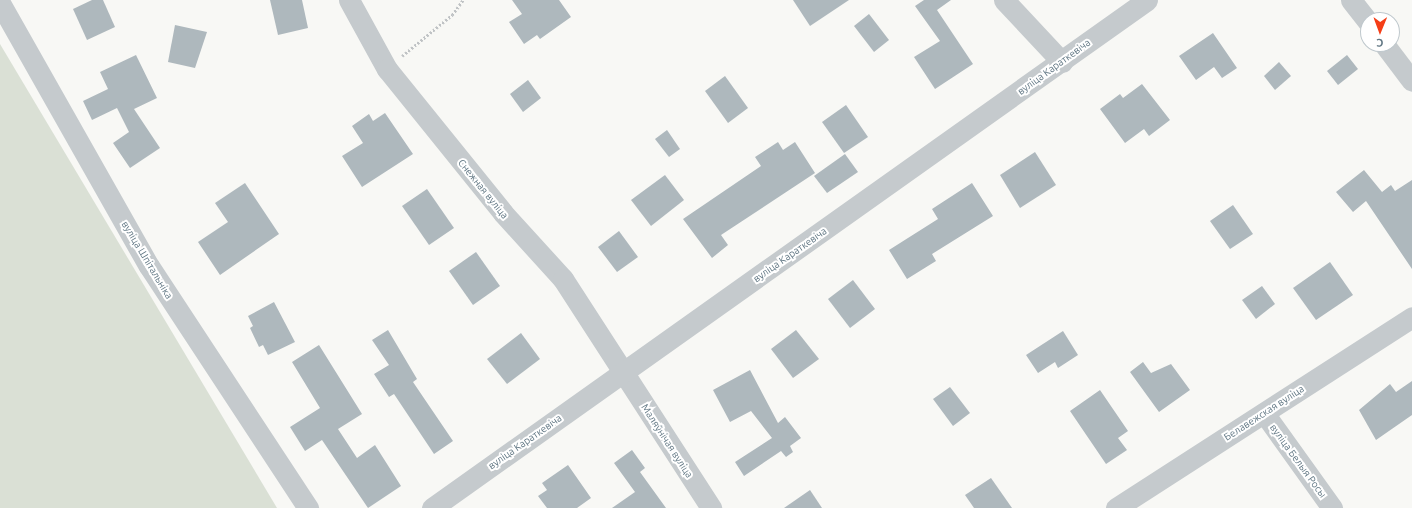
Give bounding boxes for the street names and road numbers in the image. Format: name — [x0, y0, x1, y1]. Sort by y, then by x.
street label: вуліца Караткевіча — [1015, 37, 1093, 97]
street label: Снежная вуліца — [455, 157, 511, 221]
street label: вуліца Шпітальніка — [119, 219, 175, 301]
street label: вуліца Караткевіча — [751, 225, 829, 285]
street label: Белавежская вуліца — [1222, 383, 1306, 443]
street label: Маляўнічая вуліца — [639, 402, 695, 480]
street label: вуліца Караткевіча — [486, 412, 564, 472]
street label: вуліца Белыя Росы — [1267, 422, 1329, 500]

